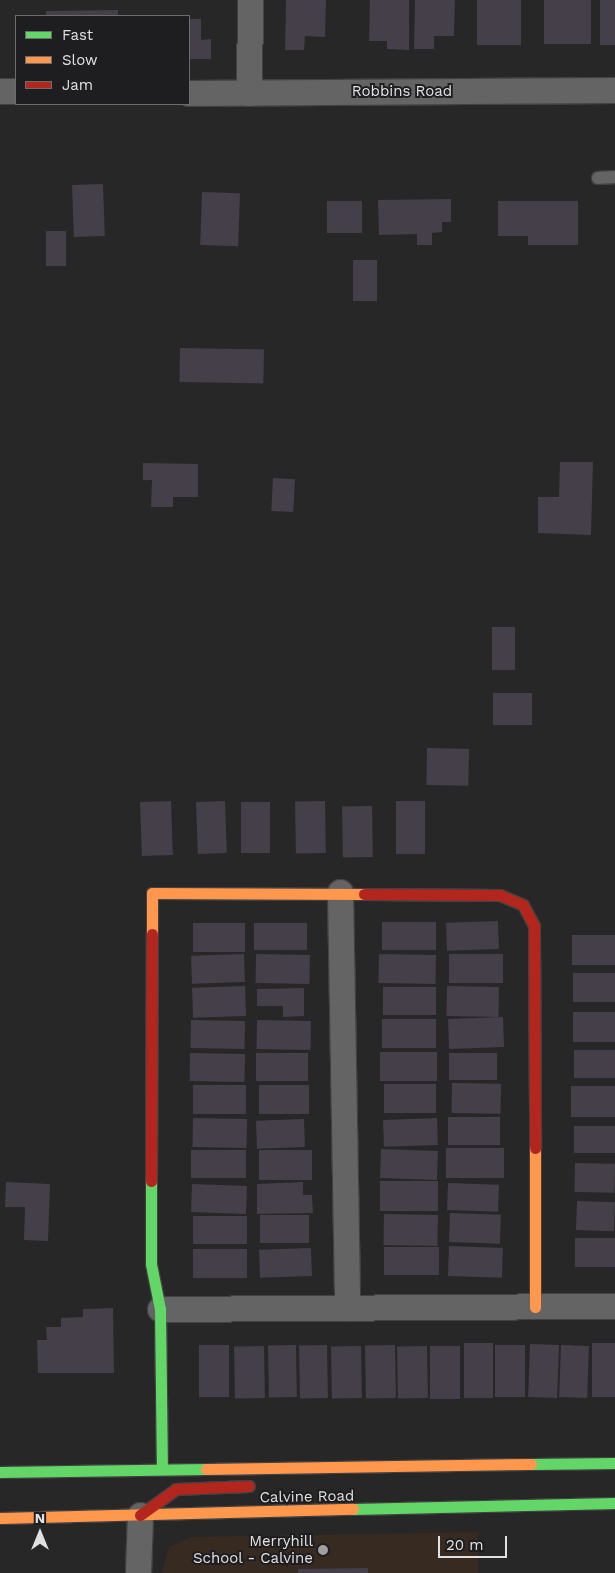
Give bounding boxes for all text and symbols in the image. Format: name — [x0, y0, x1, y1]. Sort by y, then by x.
legend — [15, 15, 190, 105]
text: Fast — [62, 26, 93, 44]
text: Slow — [62, 51, 98, 69]
text: Jam — [62, 76, 93, 94]
street label: Robbins Road — [352, 83, 452, 101]
street label: Calvine Road — [260, 1487, 354, 1507]
north arrow — [15, 1508, 65, 1558]
text: N — [35, 1510, 45, 1526]
scale bar — [440, 1526, 509, 1558]
place label: Merryhill School - Calvine — [192, 1532, 313, 1567]
text: 20 m — [446, 1536, 484, 1554]
marker: Merryhill School - Calvine — [317, 1544, 329, 1556]

